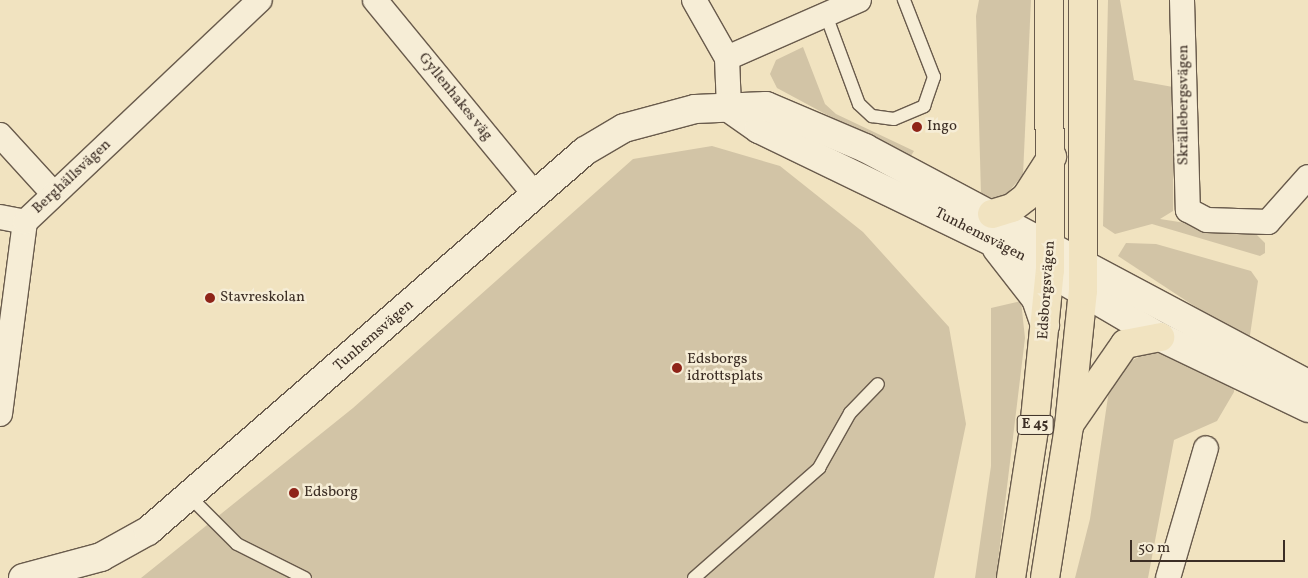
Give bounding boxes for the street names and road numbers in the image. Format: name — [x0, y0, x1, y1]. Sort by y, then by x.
street label: Skrällebergsvägen — [1175, 45, 1193, 165]
street label: Gyllenhakes väg — [414, 49, 496, 145]
street label: Berghällsvägen — [29, 136, 115, 218]
street label: Tunhemsvägen — [931, 204, 1029, 266]
street label: Edsborgsvägen — [1035, 240, 1059, 340]
street label: Tunhemsvägen — [330, 296, 418, 376]
road number: E 45 — [1016, 414, 1054, 436]

